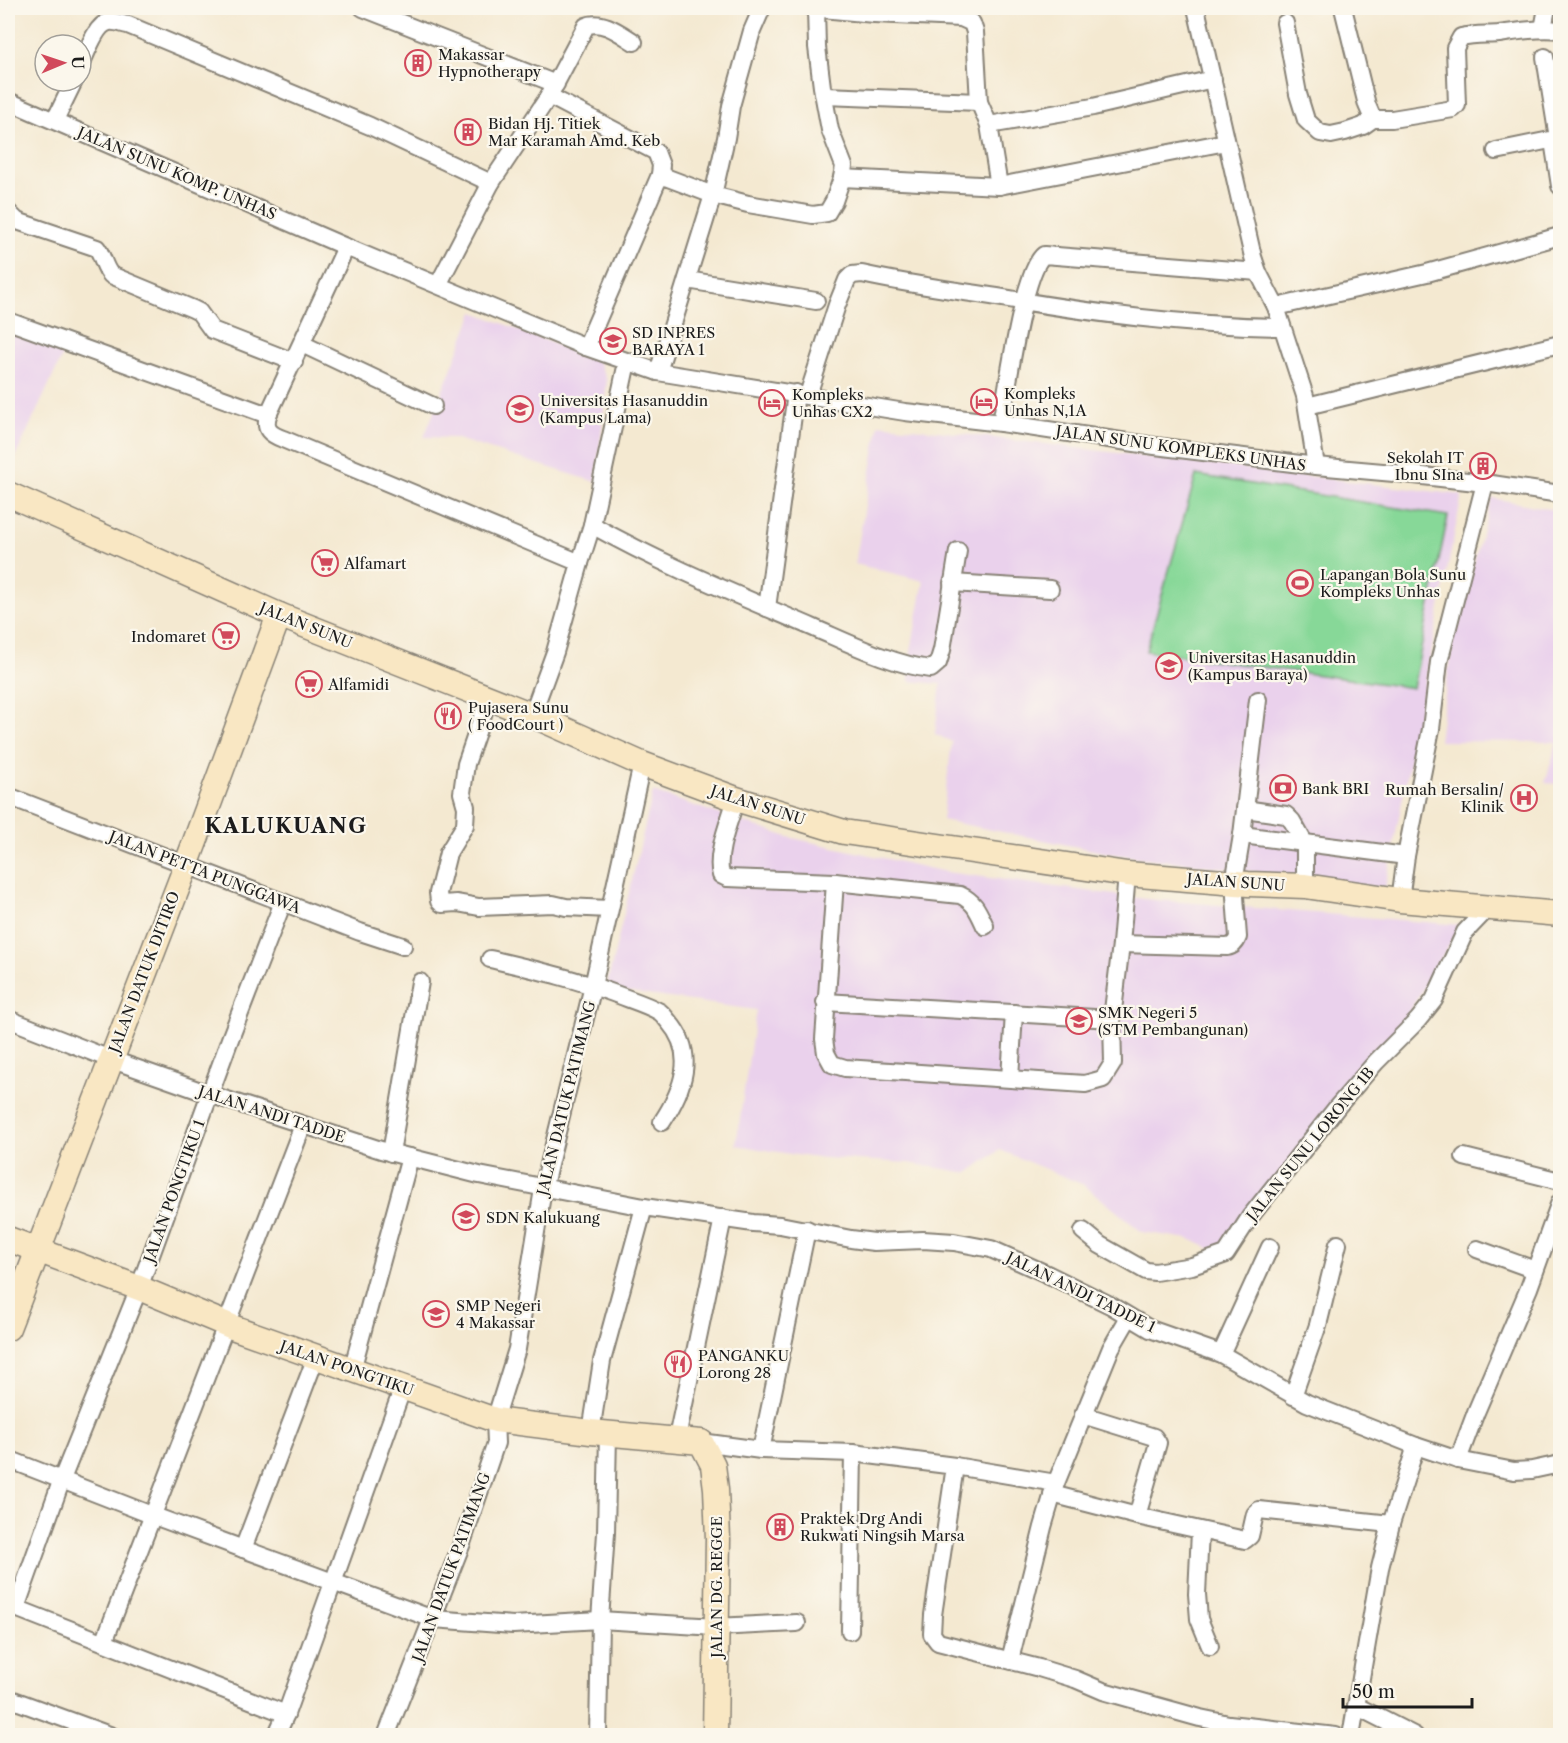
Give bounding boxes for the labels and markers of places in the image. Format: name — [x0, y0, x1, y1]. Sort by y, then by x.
place label: Makassar Hypnotherapy — [438, 45, 542, 81]
building icon: Makassar Hypnotherapy — [403, 48, 433, 78]
place label: Bidan Hj. Titiek Mar Karamah Amd. Keb — [488, 114, 660, 150]
building icon: Bidan Hj. Titiek Mar Karamah Amd. Keb — [453, 117, 483, 147]
place label: SD INPRES BARAYA 1 — [632, 323, 715, 359]
school or university icon: SD INPRES BARAYA 1 — [598, 326, 628, 356]
place label: Kompleks Unhas N,1A — [1004, 384, 1088, 420]
place label: Kompleks Unhas CX2 — [792, 385, 873, 421]
hotel icon: Kompleks Unhas N,1A — [969, 387, 999, 417]
hotel icon: Kompleks Unhas CX2 — [757, 388, 787, 418]
place label: Universitas Hasanuddin (Kampus Lama) — [540, 391, 709, 427]
school or university icon: Universitas Hasanuddin (Kampus Lama) — [505, 394, 535, 424]
place label: Sekolah IT Ibnu SIna — [1387, 448, 1465, 484]
building icon: Sekolah IT Ibnu SIna — [1468, 451, 1498, 481]
supermarket icon: Alfamart — [310, 548, 340, 578]
place label: Alfamart — [343, 554, 407, 573]
place label: Lapangan Bola Sunu Kompleks Unhas — [1320, 565, 1466, 601]
sports icon: Lapangan Bola Sunu Kompleks Unhas — [1285, 568, 1315, 598]
supermarket icon: Indomaret — [211, 621, 241, 651]
place label: Indomaret — [131, 627, 207, 646]
place label: Universitas Hasanuddin (Kampus Baraya) — [1188, 648, 1357, 684]
school or university icon: Universitas Hasanuddin (Kampus Baraya) — [1154, 651, 1184, 681]
supermarket icon: Alfamidi — [294, 669, 324, 699]
place label: Alfamidi — [327, 675, 390, 694]
place label: Pujasera Sunu ( FoodCourt ) — [468, 698, 569, 734]
restaurant icon: Pujasera Sunu ( FoodCourt ) — [433, 701, 463, 731]
bank icon: Bank BRI — [1268, 773, 1298, 803]
place label: Bank BRI — [1302, 779, 1369, 798]
place label: Rumah Bersalin/ Klinik — [1385, 780, 1505, 816]
hospital icon: Rumah Bersalin/ Klinik — [1509, 783, 1539, 813]
place label: SMK Negeri 5 (STM Pembangunan) — [1098, 1003, 1248, 1039]
school or university icon: SMK Negeri 5 (STM Pembangunan) — [1064, 1006, 1094, 1036]
school or university icon: SDN Kalukuang — [451, 1202, 481, 1232]
place label: SDN Kalukuang — [486, 1208, 600, 1227]
place label: SMP Negeri 4 Makassar — [456, 1296, 542, 1332]
school or university icon: SMP Negeri 4 Makassar — [421, 1299, 451, 1329]
place label: PANGANKU Lorong 28 — [698, 1346, 789, 1382]
restaurant icon: PANGANKU Lorong 28 — [663, 1349, 693, 1379]
place label: Praktek Drg Andi Rukwati Ningsih Marsa — [800, 1509, 965, 1545]
building icon: Praktek Drg Andi Rukwati Ningsih Marsa — [765, 1512, 795, 1542]

